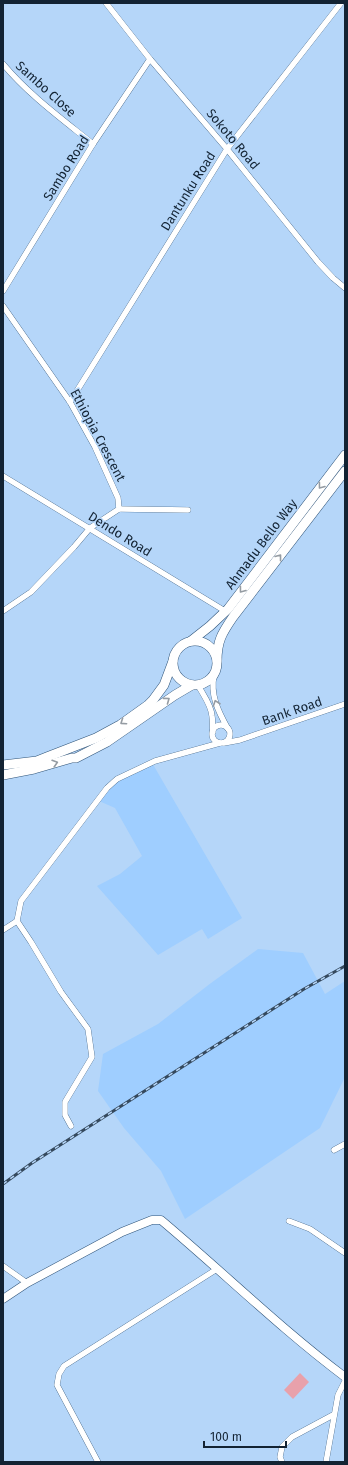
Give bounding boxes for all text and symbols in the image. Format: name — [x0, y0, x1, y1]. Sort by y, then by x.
street label: Sambo Close — [13, 58, 79, 120]
street label: Sokoto Road — [203, 106, 263, 172]
street label: Sambo Road — [40, 133, 92, 203]
street label: Dantunku Road — [158, 149, 218, 233]
street label: Ethiopia Crescent — [67, 386, 129, 484]
one-way arrow — [319, 482, 326, 489]
street label: Ahmadu Bello Way — [222, 495, 300, 592]
street label: Dendo Road — [86, 509, 154, 559]
one-way arrow — [274, 555, 281, 562]
one-way arrow — [240, 585, 247, 592]
street label: Bank Road — [260, 694, 324, 728]
one-way arrow — [162, 698, 169, 705]
one-way arrow — [212, 699, 221, 706]
one-way arrow — [121, 717, 128, 724]
one-way arrow — [51, 759, 58, 768]
scale bar — [204, 1423, 286, 1449]
text: 100 m — [210, 1430, 242, 1444]

